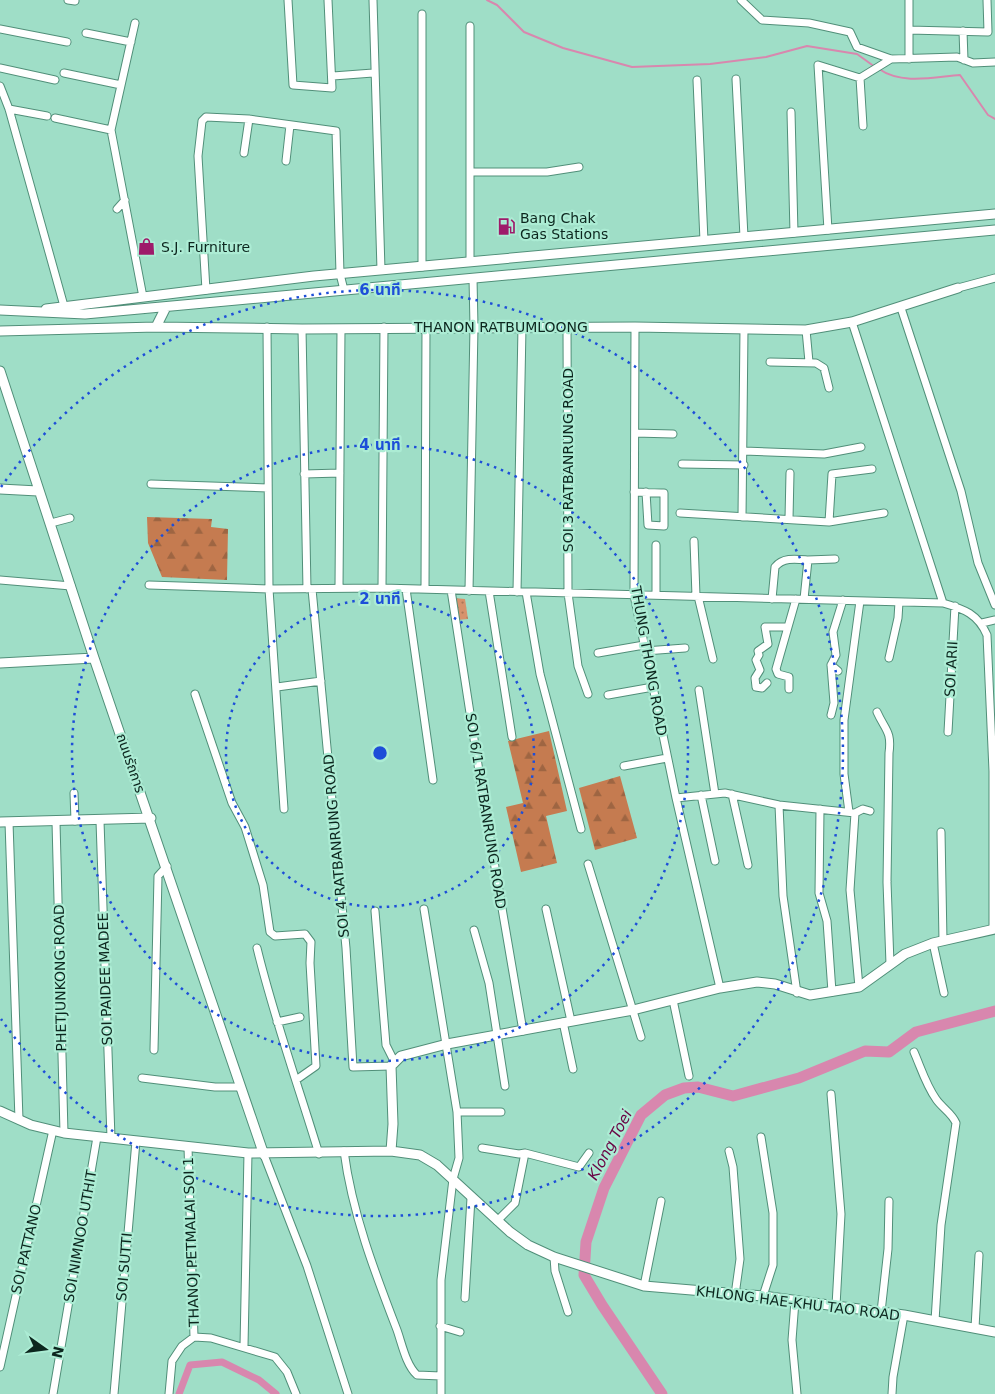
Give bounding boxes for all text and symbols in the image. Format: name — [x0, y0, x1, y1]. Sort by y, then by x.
place label: Bang Chak Gas Stations — [520, 210, 608, 242]
fuel station icon: Bang Chak Gas Stations — [496, 216, 516, 236]
shop icon: S.J. Furniture — [137, 237, 157, 257]
place label: S.J. Furniture — [161, 239, 250, 255]
text: 6 นาที — [359, 281, 401, 299]
street label: THANON RATBUMLOONG — [413, 319, 588, 335]
street label: SOI 3 RATBANRUNG ROAD — [560, 368, 576, 552]
text: 4 นาที — [359, 436, 401, 454]
street label: THUNG THONG ROAD — [628, 584, 670, 737]
text: 2 นาที — [359, 590, 401, 608]
street label: SOI ARII — [942, 641, 960, 697]
street label: SOI 6/1 RATBANRUNG ROAD — [463, 712, 509, 910]
street label: ถนนรัถการ — [113, 731, 149, 795]
centre of rings — [371, 744, 389, 762]
street label: SOI 4 RATBANRUNG ROAD — [320, 753, 352, 939]
street label: PHETJUNKONG ROAD — [51, 904, 69, 1052]
street label: SOI PAIDEE MADEE — [95, 912, 115, 1046]
water label: Klong Toei — [584, 1106, 636, 1183]
street label: THANOJ PETMALAI SOI 1 — [180, 1157, 202, 1328]
street label: SOI NIMNOO UTHIT — [60, 1168, 100, 1303]
street label: SOI PATTANO — [8, 1203, 44, 1295]
street label: SOI SUTTI — [113, 1232, 135, 1302]
street label: KHLONG HAE-KHU TAO ROAD — [695, 1283, 901, 1323]
north arrow — [20, 1324, 70, 1374]
text: N — [48, 1345, 67, 1360]

